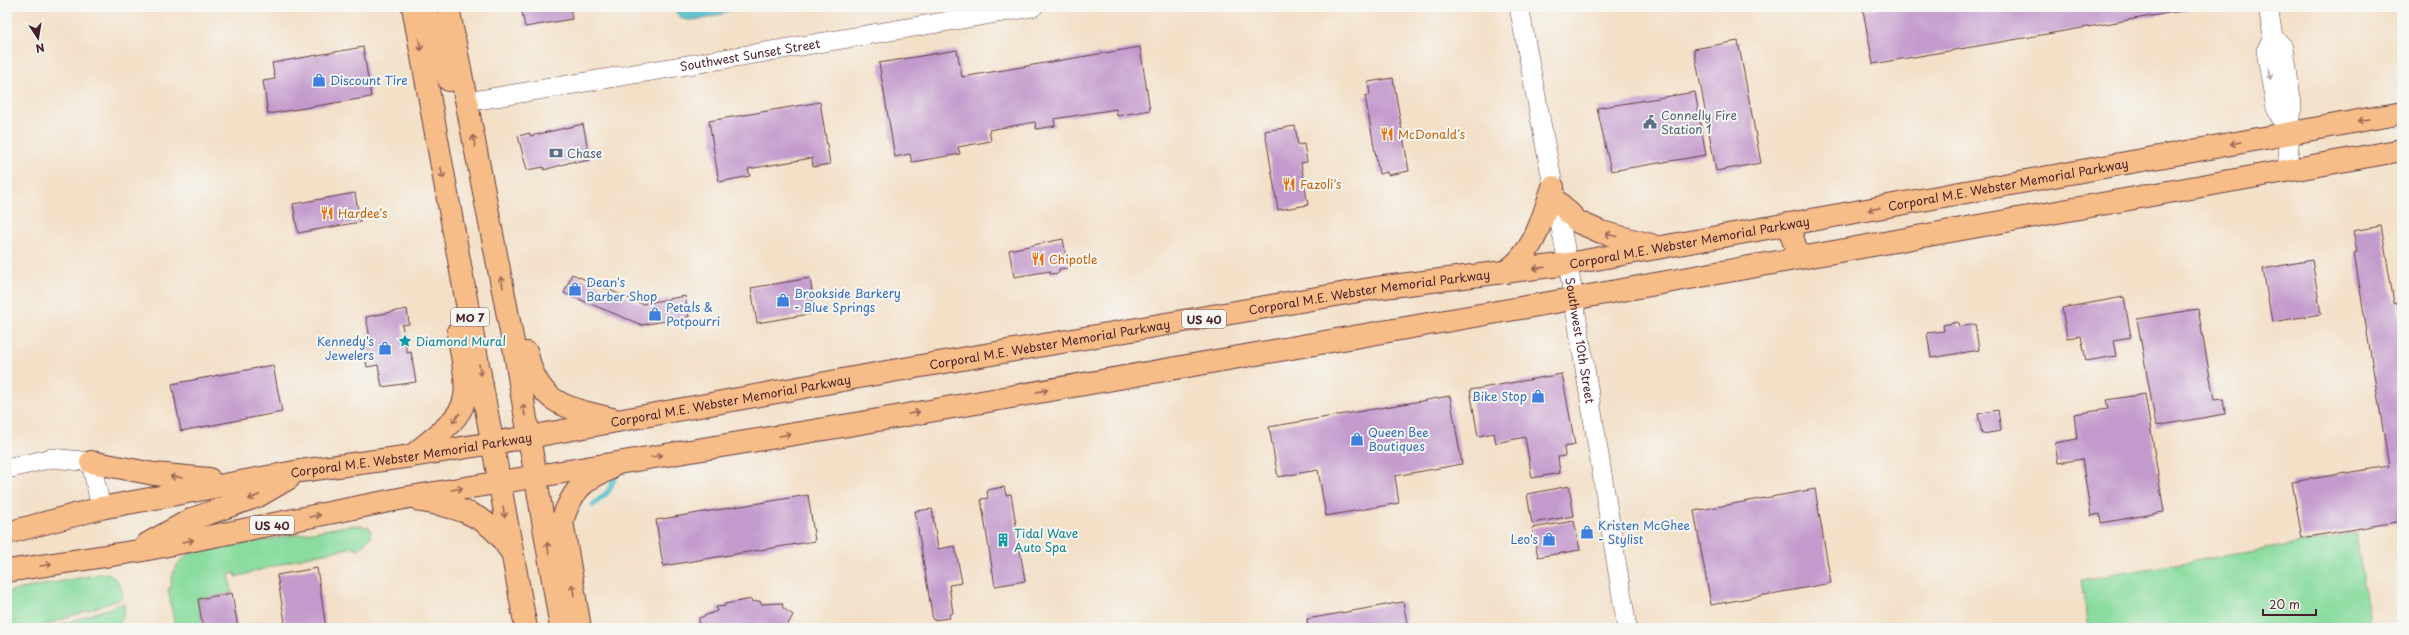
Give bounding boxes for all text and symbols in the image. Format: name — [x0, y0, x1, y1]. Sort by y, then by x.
north arrow — [18, 18, 58, 58]
street label: Southwest Sunset Street — [679, 34, 822, 75]
text: N — [34, 39, 46, 58]
one-way arrow — [416, 39, 424, 52]
one-way arrow — [2266, 68, 2274, 81]
place label: Discount Tire — [330, 71, 408, 89]
shop icon: Discount Tire — [311, 72, 327, 88]
place label: Connelly Fire Station 1 — [1661, 106, 1737, 138]
public building icon: Connelly Fire Station 1 — [1642, 114, 1658, 130]
one-way arrow — [2358, 116, 2371, 124]
place label: McDonald's — [1398, 125, 1466, 143]
restaurant icon: McDonald's — [1379, 126, 1395, 142]
one-way arrow — [470, 135, 478, 148]
one-way arrow — [2230, 140, 2243, 148]
place label: Chase — [567, 144, 602, 162]
bank icon: Chase — [548, 145, 564, 161]
street label: Corporal M.E. Webster Memorial Parkway — [1887, 154, 2130, 215]
one-way arrow — [438, 167, 446, 180]
place label: Fazoli's — [1300, 175, 1342, 193]
restaurant icon: Fazoli's — [1281, 176, 1297, 192]
place label: Hardee's — [338, 204, 388, 222]
restaurant icon: Hardee's — [319, 205, 335, 221]
one-way arrow — [1868, 205, 1881, 213]
street label: Corporal M.E. Webster Memorial Parkway — [1568, 211, 1811, 273]
one-way arrow — [1604, 231, 1617, 238]
place label: Chipotle — [1049, 250, 1098, 268]
restaurant icon: Chipotle — [1030, 251, 1046, 267]
one-way arrow — [1533, 264, 1546, 271]
street label: Corporal M.E. Webster Memorial Parkway — [1247, 265, 1491, 319]
place label: Dean's Barber Shop — [586, 273, 657, 305]
one-way arrow — [498, 276, 506, 289]
street label: Southwest 10th Street — [1561, 276, 1599, 405]
shop icon: Dean's Barber Shop — [567, 281, 583, 297]
place label: Brookside Barkery - Blue Springs — [794, 284, 901, 316]
shop icon: Brookside Barkery - Blue Springs — [775, 292, 791, 308]
place label: Petals & Potpourri — [666, 298, 720, 330]
shop icon: Petals & Potpourri — [647, 306, 663, 322]
road number: MO 7 — [451, 308, 489, 326]
road number: US 40 — [1182, 310, 1226, 328]
street label: Corporal M.E. Webster Memorial Parkway — [928, 315, 1171, 373]
place label: Kennedy's Jewelers — [317, 332, 375, 364]
place label: Diamond Mural — [416, 332, 506, 350]
place icon: Diamond Mural — [397, 333, 413, 349]
shop icon: Kennedy's Jewelers — [377, 340, 393, 356]
one-way arrow — [476, 363, 484, 376]
street label: Corporal M.E. Webster Memorial Parkway — [609, 370, 852, 431]
one-way arrow — [1035, 386, 1048, 394]
place label: Bike Stop — [1472, 387, 1527, 405]
shop icon: Bike Stop — [1530, 388, 1546, 404]
one-way arrow — [520, 404, 528, 417]
one-way arrow — [907, 409, 920, 417]
one-way arrow — [451, 413, 460, 424]
place label: Queen Bee Boutiques — [1368, 423, 1429, 455]
street label: Corporal M.E. Webster Memorial Parkway — [289, 428, 533, 482]
one-way arrow — [778, 431, 791, 439]
shop icon: Queen Bee Boutiques — [1349, 431, 1365, 447]
one-way arrow — [650, 452, 663, 460]
one-way arrow — [170, 473, 183, 481]
one-way arrow — [450, 485, 463, 493]
one-way arrow — [249, 494, 261, 502]
one-way arrow — [501, 505, 509, 518]
one-way arrow — [308, 511, 321, 519]
road number: US 40 — [250, 516, 294, 534]
place label: Kristen McGhee - Stylist — [1598, 516, 1691, 548]
place label: Tidal Wave Auto Spa — [1014, 524, 1078, 556]
shop icon: Kristen McGhee - Stylist — [1579, 524, 1595, 540]
place label: Leo's — [1511, 530, 1539, 548]
shop icon: Leo's — [1541, 531, 1557, 547]
building icon: Tidal Wave Auto Spa — [995, 532, 1011, 548]
one-way arrow — [181, 537, 194, 545]
one-way arrow — [544, 542, 552, 555]
one-way arrow — [39, 561, 52, 569]
one-way arrow — [569, 583, 577, 596]
scale bar — [2263, 591, 2316, 617]
text: 20 m — [2269, 595, 2300, 613]

